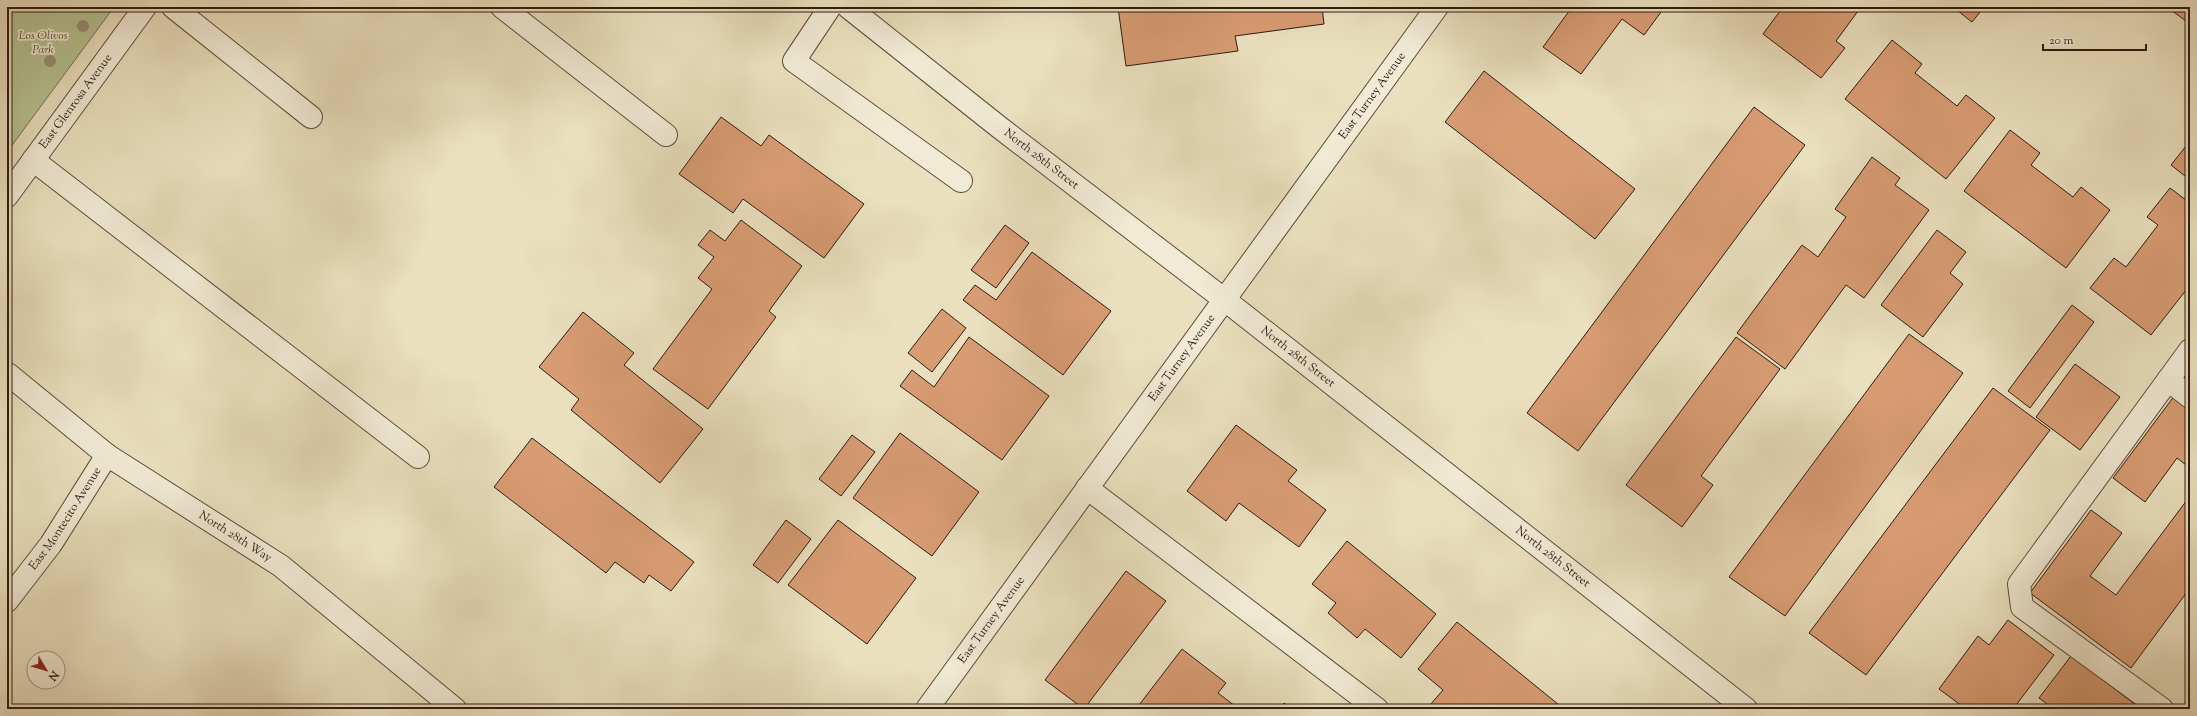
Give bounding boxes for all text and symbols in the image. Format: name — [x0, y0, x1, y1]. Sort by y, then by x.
scale bar — [2043, 26, 2146, 52]
park label: Los Olivos Park — [19, 27, 67, 59]
text: 20 m — [2049, 32, 2074, 50]
street label: East Turney Avenue — [1335, 48, 1411, 143]
street label: East Glenrosa Avenue — [35, 50, 117, 153]
street label: North 28th Street — [1000, 125, 1083, 194]
street label: East Turney Avenue — [1144, 310, 1220, 405]
street label: North 28th Street — [1257, 322, 1339, 392]
street label: East Montecito Avenue — [25, 463, 106, 574]
street label: North 28th Way — [195, 507, 275, 567]
street label: North 28th Street — [1511, 522, 1594, 592]
street label: East Turney Avenue — [954, 572, 1030, 667]
north arrow — [26, 650, 66, 690]
text: N — [44, 666, 63, 684]

